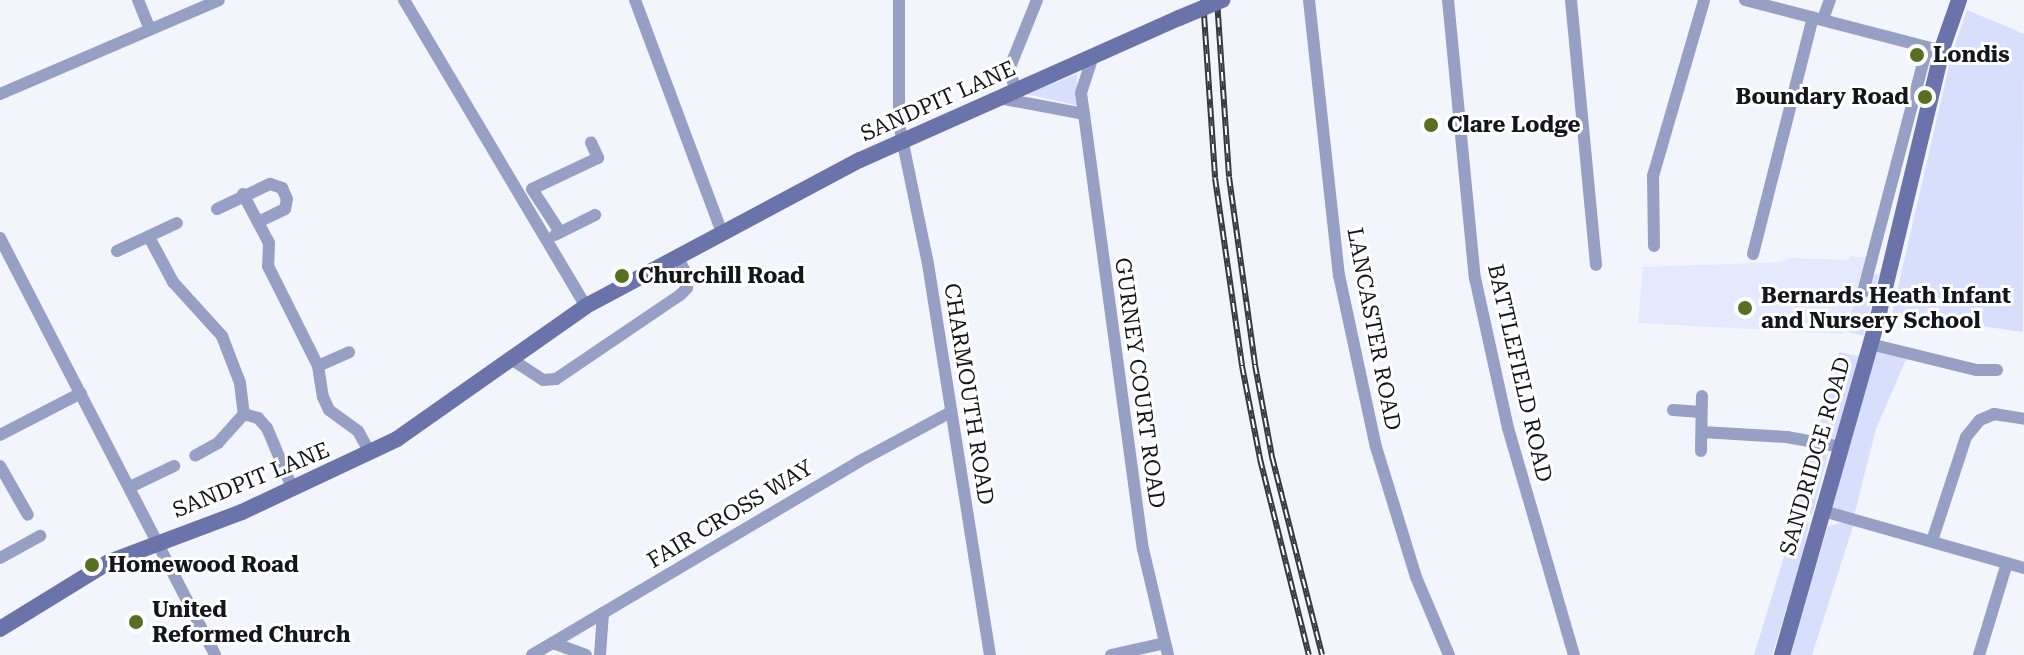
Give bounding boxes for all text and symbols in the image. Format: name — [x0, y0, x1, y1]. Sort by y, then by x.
place label: Londis — [1933, 42, 2010, 68]
marker: Londis — [1908, 46, 1926, 64]
street label: SANDPIT LANE — [856, 55, 1020, 147]
place label: Boundary Road — [1735, 84, 1909, 110]
marker: Boundary Road — [1916, 88, 1934, 106]
place label: Clare Lodge — [1447, 112, 1580, 138]
marker: Clare Lodge — [1422, 116, 1440, 134]
street label: LANCASTER ROAD — [1341, 225, 1407, 433]
street label: GURNEY COURT ROAD — [1109, 256, 1171, 510]
street label: BATTLEFIELD ROAD — [1482, 261, 1558, 485]
place label: Churchill Road — [638, 263, 805, 289]
marker: Churchill Road — [613, 267, 631, 285]
street label: CHARMOUTH ROAD — [938, 281, 1000, 507]
place label: Bernards Heath Infant and Nursery School — [1761, 282, 2011, 334]
marker: Bernards Heath Infant and Nursery School — [1736, 299, 1754, 317]
street label: SANDRIDGE ROAD — [1774, 354, 1856, 558]
street label: SANDPIT LANE — [169, 437, 333, 523]
street label: FAIR CROSS WAY — [642, 454, 818, 574]
place label: Homewood Road — [108, 552, 299, 578]
marker: Homewood Road — [83, 556, 101, 574]
place label: United Reformed Church — [152, 596, 350, 648]
marker: United Reformed Church — [127, 613, 145, 631]

